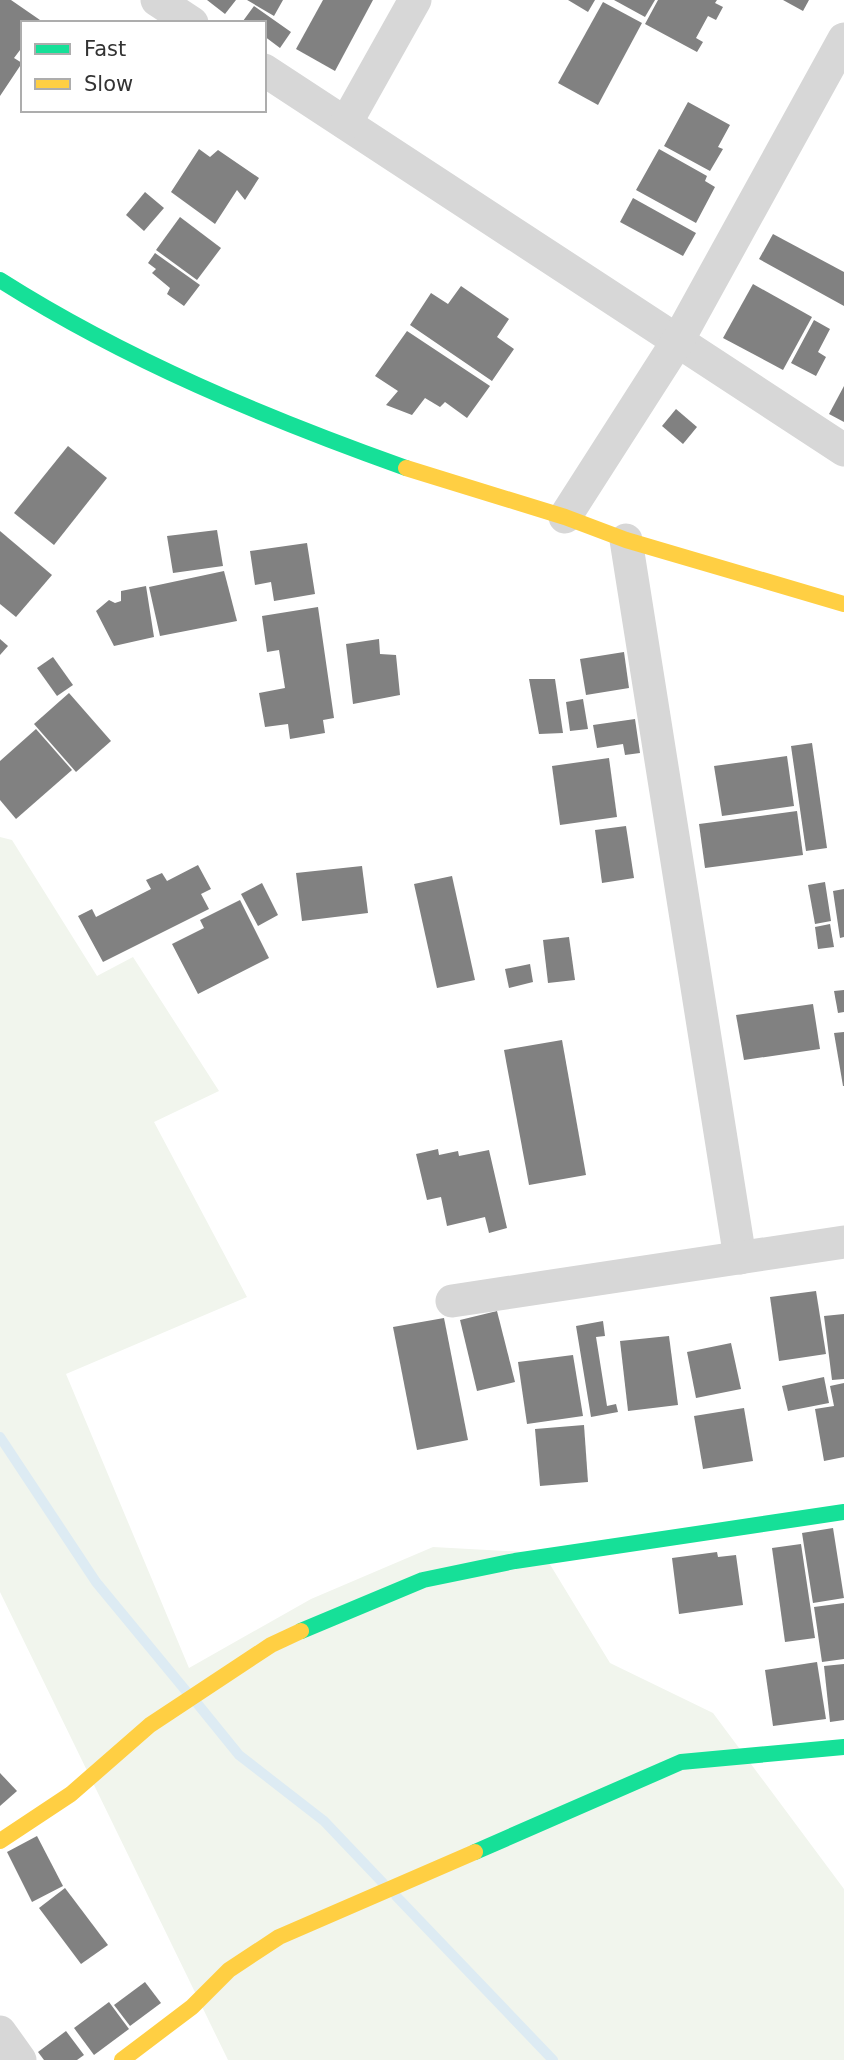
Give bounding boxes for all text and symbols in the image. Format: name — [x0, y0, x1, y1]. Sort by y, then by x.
legend — [21, 21, 266, 112]
text: Fast — [84, 37, 126, 61]
text: Slow — [84, 72, 133, 96]

